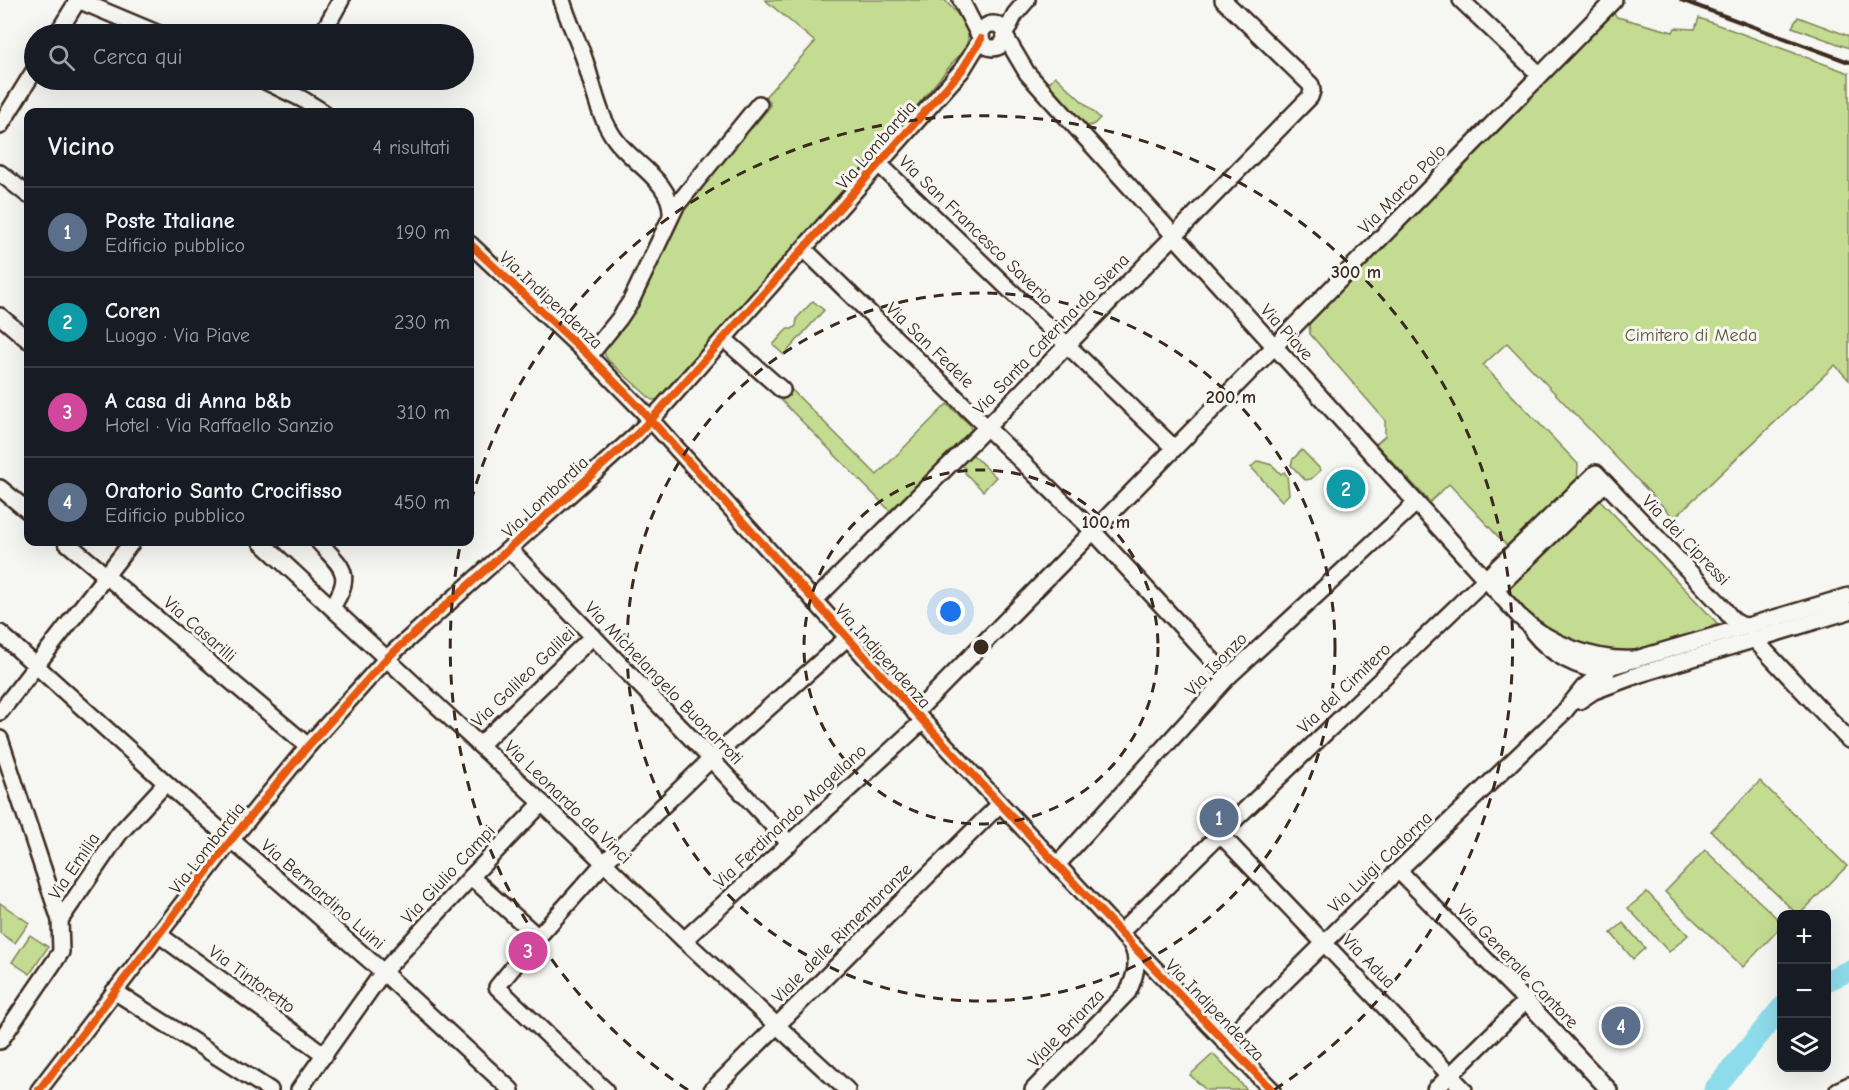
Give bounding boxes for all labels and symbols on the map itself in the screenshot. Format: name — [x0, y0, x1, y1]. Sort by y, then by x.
street label: Via Lombardia — [832, 97, 921, 194]
street label: Via Marco Polo — [1354, 140, 1450, 239]
street label: Via San Francesco Saverio — [894, 151, 1057, 310]
street label: Via Indipendenza — [495, 247, 607, 354]
street label: Via Santa Caterina da Siena — [969, 249, 1134, 419]
text: 300 m — [1331, 262, 1381, 283]
street label: Via San Fedele — [881, 298, 978, 393]
street label: Via Piave — [1256, 300, 1317, 365]
park label: Cimitero di Meda — [1625, 325, 1757, 346]
text: 200 m — [1206, 387, 1256, 408]
street label: Via Lombardia — [498, 452, 593, 543]
pin: 2 — [1326, 466, 1366, 512]
street label: Via dei Cipressi — [1637, 491, 1734, 590]
text: 100 m — [1082, 512, 1130, 533]
street label: Via Casarilli — [159, 592, 240, 667]
street label: Via Michelangelo Buonarroti — [580, 597, 747, 769]
your location — [936, 597, 965, 626]
street label: Via Indipendenza — [830, 600, 935, 713]
street label: Via Galileo Galilei — [468, 623, 579, 732]
street label: Via Isonzo — [1181, 628, 1252, 700]
centre of rings — [971, 637, 991, 657]
street label: Via del Cimitero — [1293, 639, 1395, 738]
street label: Via Leonardo da Vinci — [500, 736, 636, 868]
street label: Via Ferdinando Magellano — [709, 740, 871, 893]
pin: 1 — [1200, 796, 1238, 840]
street label: Via Lombardia — [165, 798, 250, 898]
street label: Via Luigi Cadorna — [1324, 807, 1437, 917]
street label: Via Giulio Campi — [397, 821, 500, 928]
street label: Via Emilia — [44, 829, 104, 904]
street label: Via Bernardino Luini — [256, 835, 389, 954]
street label: Viale delle Rimembranze — [768, 859, 917, 1008]
street label: Via Generale Cantore — [1453, 900, 1583, 1033]
pin: 3 — [508, 928, 548, 974]
street label: Via Adua — [1338, 930, 1400, 993]
street label: Via Tintoretto — [204, 941, 299, 1018]
street label: Via Indipendenza — [1161, 955, 1269, 1066]
street label: Viale Brianza — [1024, 985, 1109, 1072]
pin: 4 — [1602, 1004, 1640, 1048]

